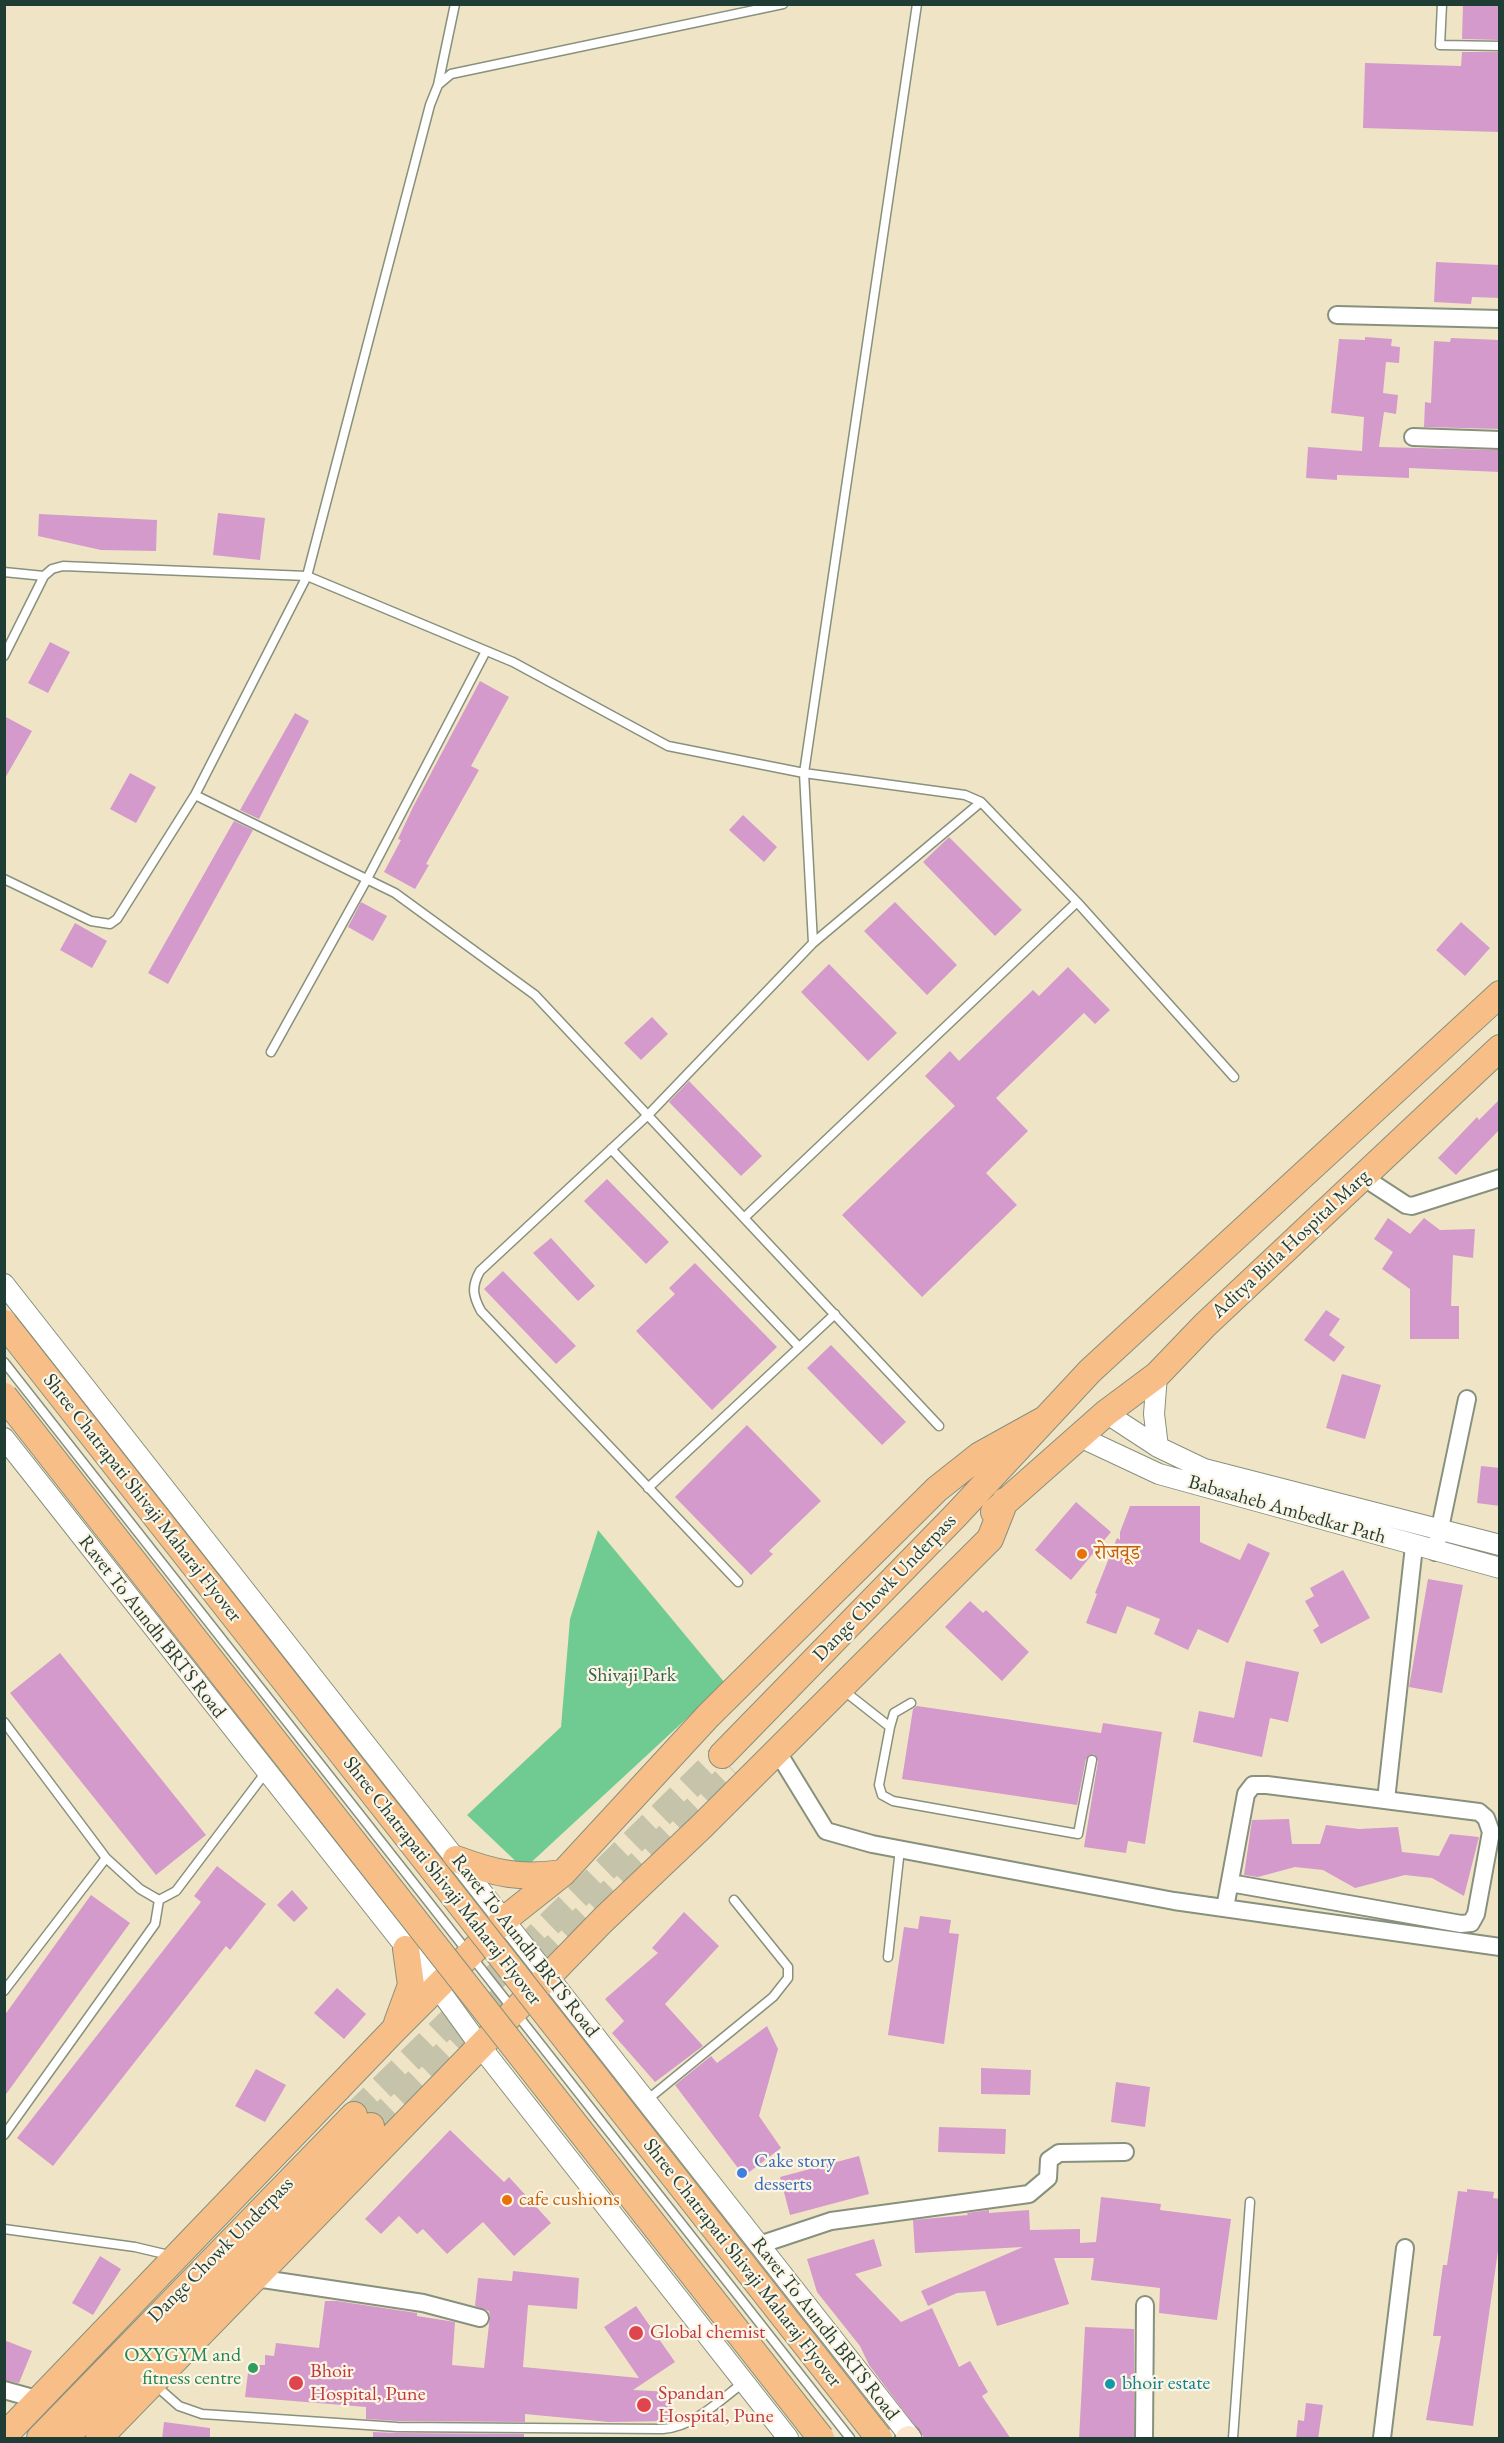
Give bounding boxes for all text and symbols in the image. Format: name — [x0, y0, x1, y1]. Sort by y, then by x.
street label: Aditya Birla Hospital Marg — [1207, 1164, 1375, 1324]
street label: Shree Chatrapati Shivaji Maharaj Flyover — [37, 1369, 247, 1627]
street label: Babasaheb Ambedkar Path — [1185, 1470, 1389, 1550]
street label: Dange Chowk Underpass — [808, 1509, 962, 1667]
street label: Ravet To Aundh BRTS Road — [73, 1531, 231, 1723]
place label: रोजवूड — [1094, 1542, 1140, 1566]
marker: रोजवूड — [1075, 1547, 1089, 1561]
park label: Shivaji Park — [588, 1664, 676, 1688]
street label: Shree Chatrapati Shivaji Maharaj Flyover — [337, 1752, 547, 2010]
street label: Ravet To Aundh BRTS Road — [446, 1850, 604, 2042]
street label: Shree Chatrapati Shivaji Maharaj Flyover — [637, 2134, 847, 2392]
place label: Cake story desserts — [754, 2150, 835, 2197]
marker: Cake story desserts — [735, 2166, 749, 2180]
street label: Dange Chowk Underpass — [143, 2172, 299, 2328]
place label: cafe cushions — [519, 2188, 620, 2212]
marker: cafe cushions — [500, 2193, 514, 2207]
street label: Ravet To Aundh BRTS Road — [746, 2233, 904, 2425]
place label: Global chemist — [650, 2321, 765, 2345]
marker: Global chemist — [627, 2324, 645, 2342]
place label: OXYGYM and fitness centre — [124, 2344, 241, 2391]
place label: Bhoir Hospital, Pune — [310, 2360, 425, 2407]
marker: OXYGYM and fitness centre — [246, 2361, 260, 2375]
place label: bhoir estate — [1122, 2372, 1210, 2396]
marker: Bhoir Hospital, Pune — [287, 2374, 305, 2392]
marker: bhoir estate — [1103, 2377, 1117, 2391]
place label: Spandan Hospital, Pune — [658, 2382, 773, 2429]
marker: Spandan Hospital, Pune — [635, 2396, 653, 2414]

